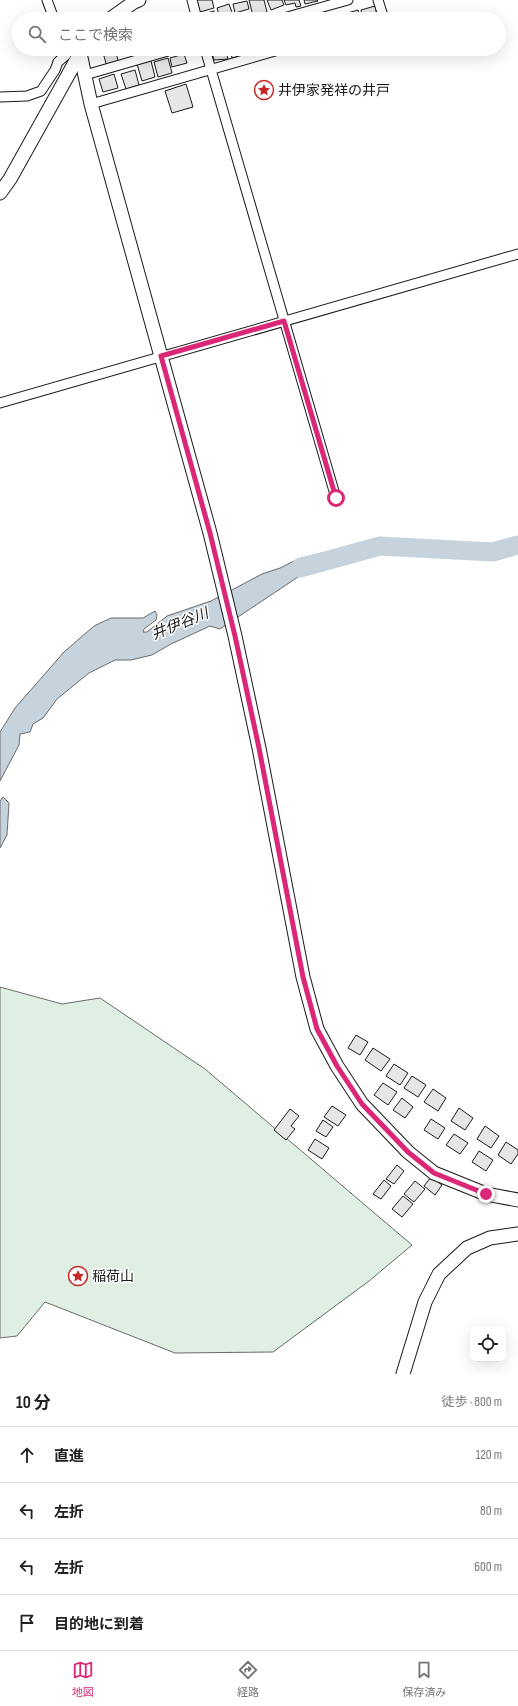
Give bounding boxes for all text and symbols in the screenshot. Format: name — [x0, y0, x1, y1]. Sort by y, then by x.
search box — [12, 12, 506, 56]
icon: search — [26, 23, 48, 45]
text: ここで検索 — [58, 26, 133, 45]
place icon: 井伊家発祥の井戸 — [253, 79, 275, 101]
place label: 井伊家発祥の井戸 — [278, 82, 390, 99]
route start — [327, 489, 345, 507]
water label: 井伊谷川 — [149, 603, 213, 644]
route end — [477, 1185, 495, 1203]
place icon: 稲荷山 — [67, 1265, 89, 1287]
place label: 稲荷山 — [92, 1268, 134, 1285]
map controls — [470, 1326, 506, 1362]
button: locate — [470, 1326, 506, 1362]
text: 10 分 — [16, 1393, 50, 1413]
text: 徒歩 · 800 m — [442, 1394, 502, 1410]
icon: ahead — [16, 1444, 38, 1466]
text: 直進 — [54, 1447, 84, 1466]
text: 120 m — [476, 1447, 502, 1463]
icon: left — [16, 1500, 38, 1522]
text: 左折 — [54, 1503, 84, 1522]
text: 80 m — [480, 1503, 502, 1519]
icon: left — [16, 1556, 38, 1578]
text: 左折 — [54, 1559, 84, 1578]
text: 600 m — [474, 1559, 502, 1575]
icon: arrive — [16, 1612, 38, 1634]
text: 目的地に到着 — [54, 1615, 144, 1634]
tab: 地図 — [72, 1659, 94, 1699]
tab: 経路 — [237, 1659, 259, 1699]
tab: 保存済み — [402, 1659, 446, 1699]

